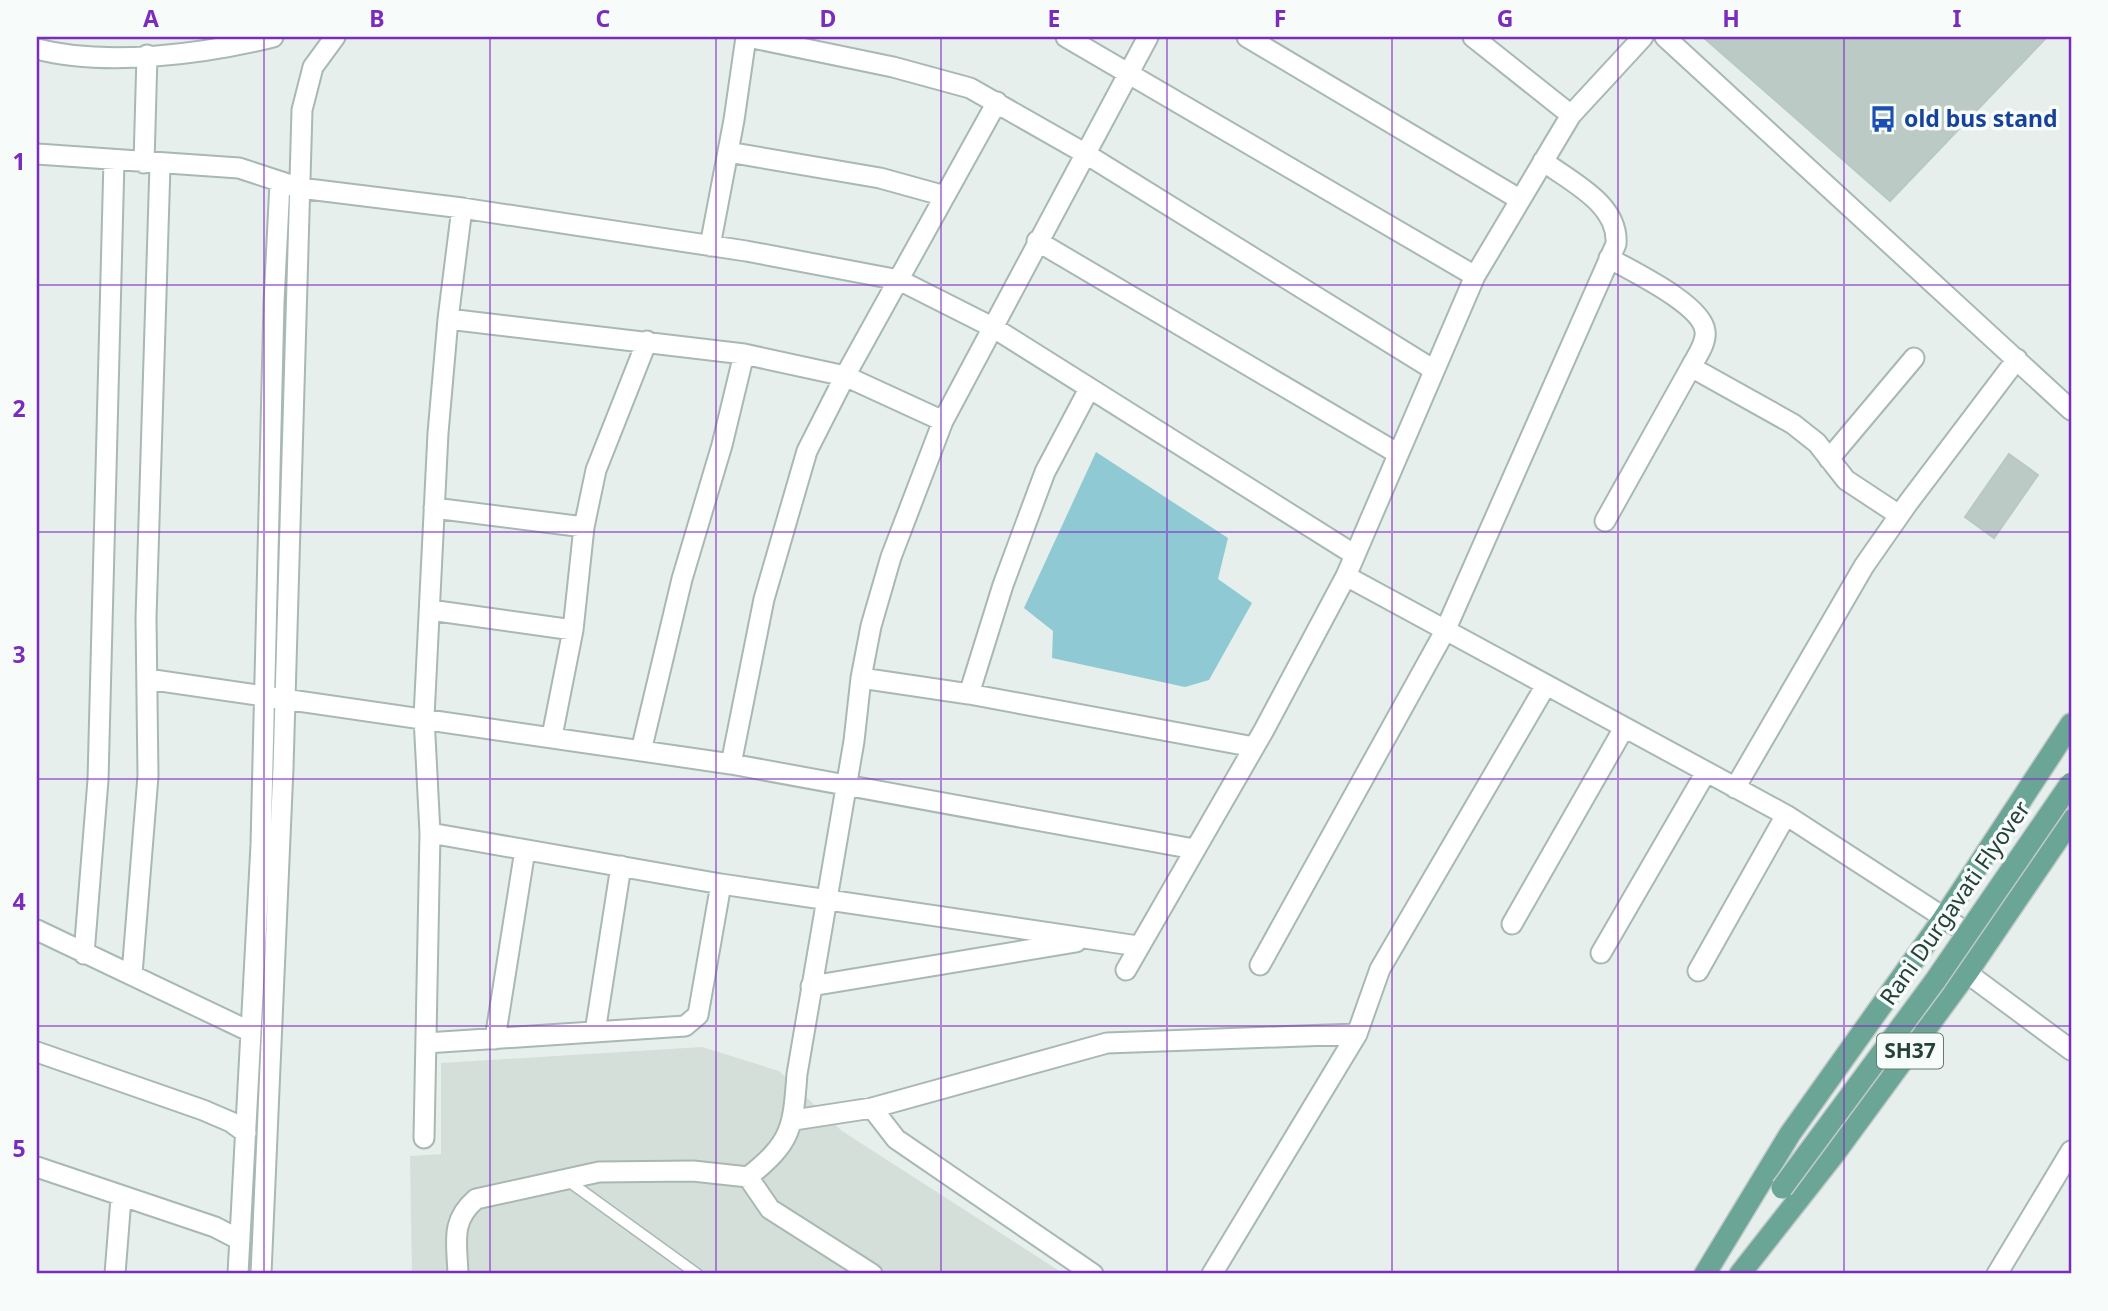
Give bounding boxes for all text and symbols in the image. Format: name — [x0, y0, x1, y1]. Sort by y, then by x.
text: A — [143, 2, 159, 34]
text: B — [369, 2, 385, 34]
text: C — [596, 2, 611, 34]
text: D — [820, 2, 836, 34]
text: E — [1048, 2, 1060, 34]
text: F — [1274, 2, 1286, 34]
text: G — [1497, 2, 1513, 34]
text: H — [1722, 2, 1740, 34]
text: I — [1953, 2, 1962, 34]
place label: old bus stand — [1904, 102, 2058, 134]
bus stop icon: old bus stand — [1868, 104, 1898, 134]
text: 1 — [12, 145, 26, 177]
text: 2 — [12, 392, 26, 424]
text: 3 — [12, 638, 26, 670]
street label: Rani Durgavati Flyover — [1871, 793, 2037, 1011]
text: 4 — [12, 885, 26, 917]
road number: SH37 — [1877, 1034, 1943, 1068]
text: 5 — [12, 1132, 26, 1164]

